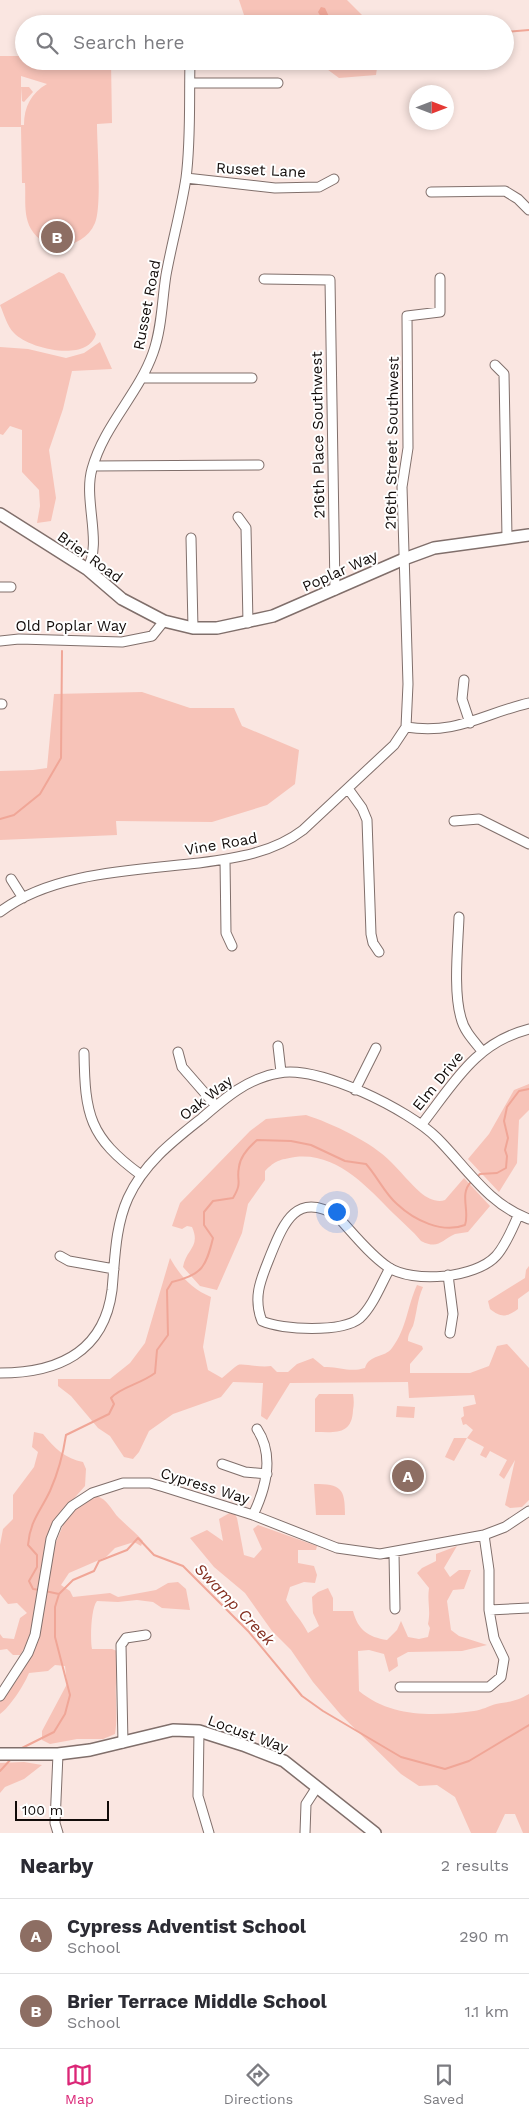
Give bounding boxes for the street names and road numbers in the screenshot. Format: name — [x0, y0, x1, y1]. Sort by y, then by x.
street label: Russet Lane — [216, 159, 306, 181]
street label: Russet Road — [129, 258, 165, 352]
street label: 216th Place Southwest — [308, 351, 328, 519]
street label: 216th Street Southwest — [381, 356, 403, 530]
street label: Brier Road — [54, 527, 126, 587]
street label: Poplar Way — [300, 546, 381, 596]
street label: Old Poplar Way — [16, 617, 127, 635]
street label: Vine Road — [183, 829, 259, 859]
street label: Elm Drive — [409, 1048, 467, 1114]
street label: Oak Way — [176, 1072, 236, 1124]
street label: Cypress Way — [158, 1464, 252, 1508]
street label: Locust Way — [205, 1711, 291, 1757]

